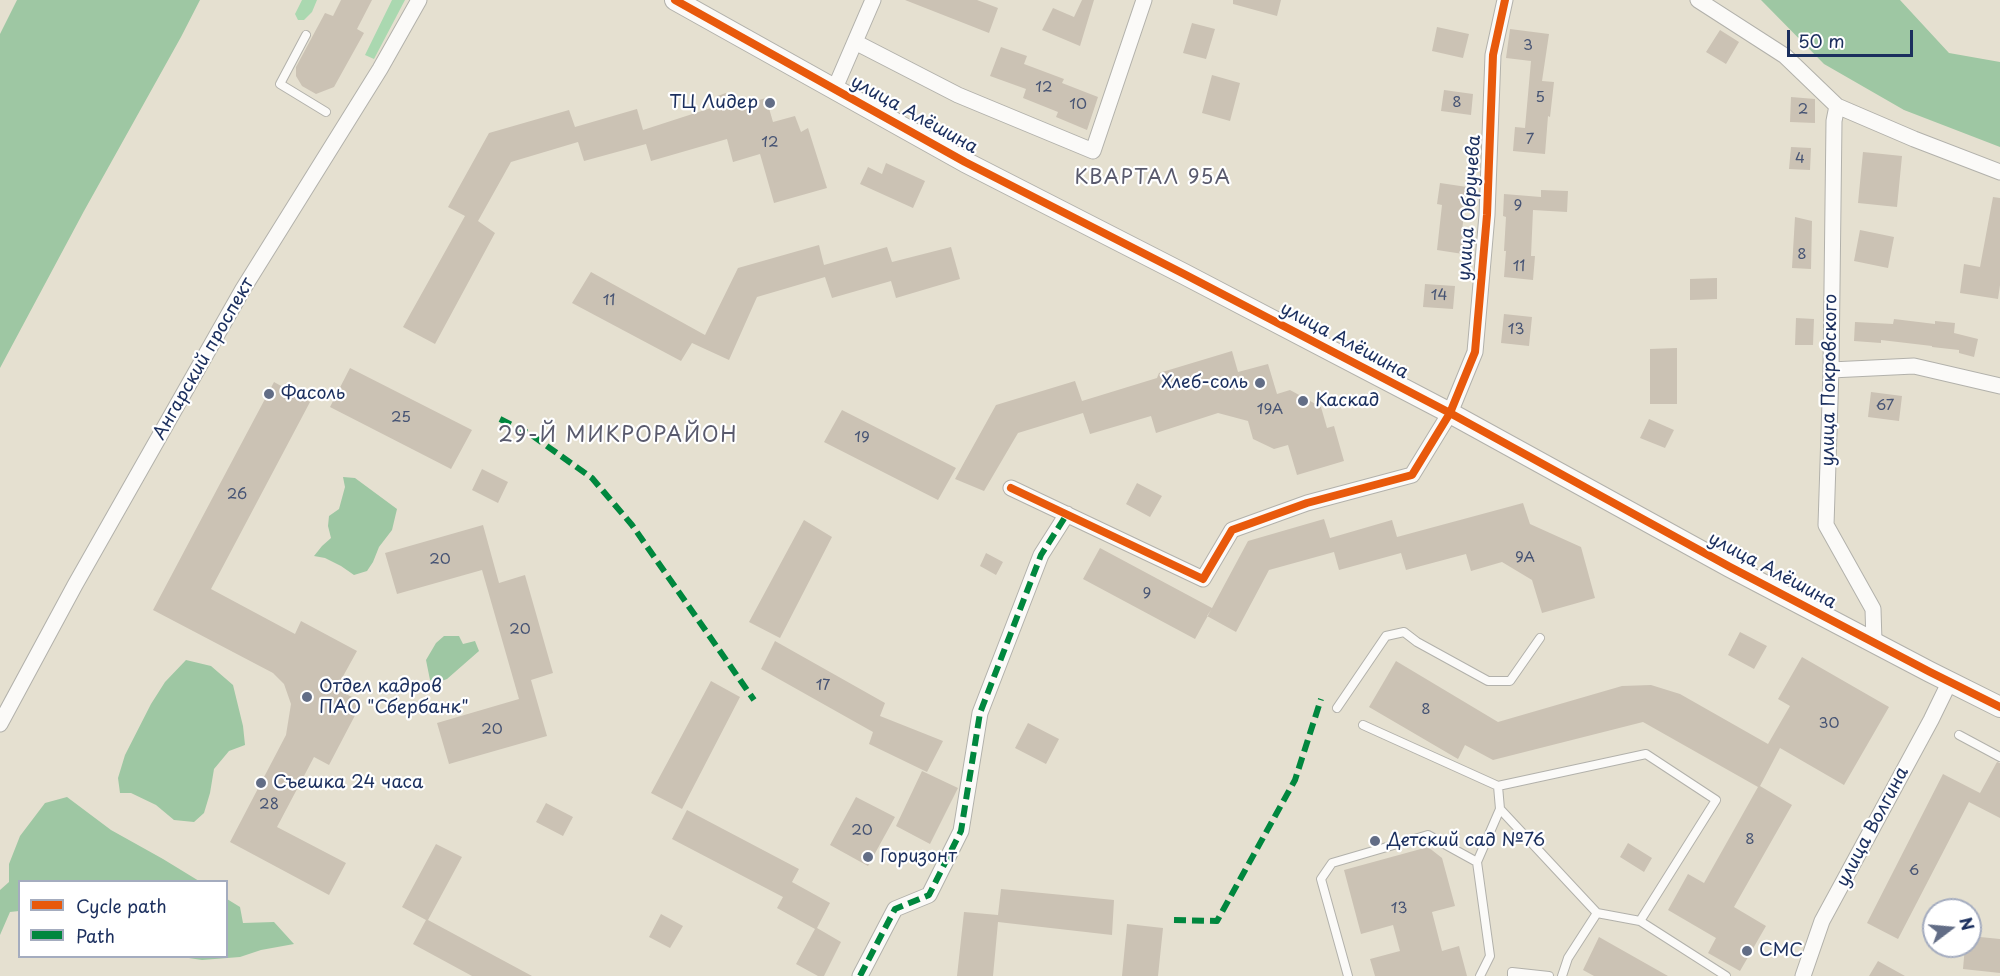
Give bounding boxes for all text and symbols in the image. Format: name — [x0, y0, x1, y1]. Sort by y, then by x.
scale bar — [1790, 18, 1916, 56]
text: 50 m — [1798, 27, 1845, 54]
house number: 3 — [1523, 37, 1533, 55]
street label: улица Алёшина — [847, 71, 981, 159]
house number: 12 — [1035, 79, 1053, 97]
house number: 5 — [1535, 89, 1545, 107]
place label: ТЦ Лидер — [669, 92, 758, 114]
house number: 8 — [1452, 94, 1462, 112]
marker: ТЦ Лидер — [763, 96, 777, 110]
house number: 10 — [1069, 96, 1087, 114]
house number: 2 — [1798, 101, 1808, 119]
house number: 7 — [1526, 131, 1534, 149]
house number: 12 — [761, 134, 779, 152]
street label: улица Обручева — [1454, 134, 1486, 282]
house number: 4 — [1795, 150, 1805, 168]
district label: КВАРТАЛ 95А — [1074, 166, 1232, 190]
house number: 9 — [1514, 197, 1522, 215]
house number: 8 — [1797, 246, 1807, 264]
house number: 11 — [1513, 258, 1525, 276]
street label: Ангарский проспект — [149, 274, 259, 444]
house number: 14 — [1431, 287, 1447, 305]
house number: 11 — [603, 292, 615, 310]
street label: улица Покровского — [1818, 293, 1842, 467]
street label: улица Алёшина — [1276, 298, 1412, 384]
house number: 13 — [1508, 321, 1524, 339]
place label: Хлеб-соль — [1161, 372, 1248, 394]
marker: Хлеб-соль — [1253, 376, 1267, 390]
place label: Фасоль — [281, 383, 345, 405]
marker: Фасоль — [262, 387, 276, 401]
place label: Каскад — [1315, 390, 1379, 412]
marker: Каскад — [1296, 394, 1310, 408]
house number: 67 — [1876, 397, 1894, 415]
house number: 19А — [1257, 401, 1283, 419]
house number: 25 — [391, 409, 411, 427]
district label: 29-Й МИКРОРАЙОН — [497, 423, 739, 449]
house number: 19 — [854, 429, 870, 447]
house number: 26 — [227, 486, 247, 504]
street label: улица Алёшина — [1704, 528, 1840, 614]
house number: 9А — [1515, 549, 1535, 567]
house number: 20 — [429, 551, 451, 569]
house number: 9 — [1143, 585, 1151, 603]
house number: 20 — [509, 621, 531, 639]
place label: Отдел кадров ПАО "Сбербанк" — [319, 676, 469, 718]
house number: 17 — [816, 677, 830, 695]
marker: Отдел кадров ПАО "Сбербанк" — [300, 690, 314, 704]
house number: 8 — [1421, 701, 1431, 719]
house number: 30 — [1819, 715, 1839, 733]
house number: 20 — [481, 721, 503, 739]
street label: улица Волгина — [1832, 763, 1914, 891]
place label: Съешка 24 часа — [273, 772, 423, 794]
marker: Съешка 24 часа — [254, 776, 268, 790]
house number: 28 — [259, 796, 279, 814]
house number: 20 — [851, 822, 873, 840]
place label: Детский сад №76 — [1387, 830, 1545, 852]
house number: 8 — [1745, 831, 1755, 849]
marker: Детский сад №76 — [1368, 834, 1382, 848]
place label: Горизонт — [880, 846, 957, 868]
marker: Горизонт — [861, 850, 875, 864]
house number: 6 — [1909, 862, 1919, 880]
legend — [18, 880, 228, 958]
text: Cycle path — [76, 892, 167, 919]
north arrow — [1922, 898, 1982, 958]
house number: 13 — [1391, 900, 1407, 918]
text: N — [1954, 914, 1981, 933]
text: Path — [76, 922, 115, 949]
place label: СМС — [1759, 940, 1803, 962]
marker: СМС — [1740, 944, 1754, 958]

